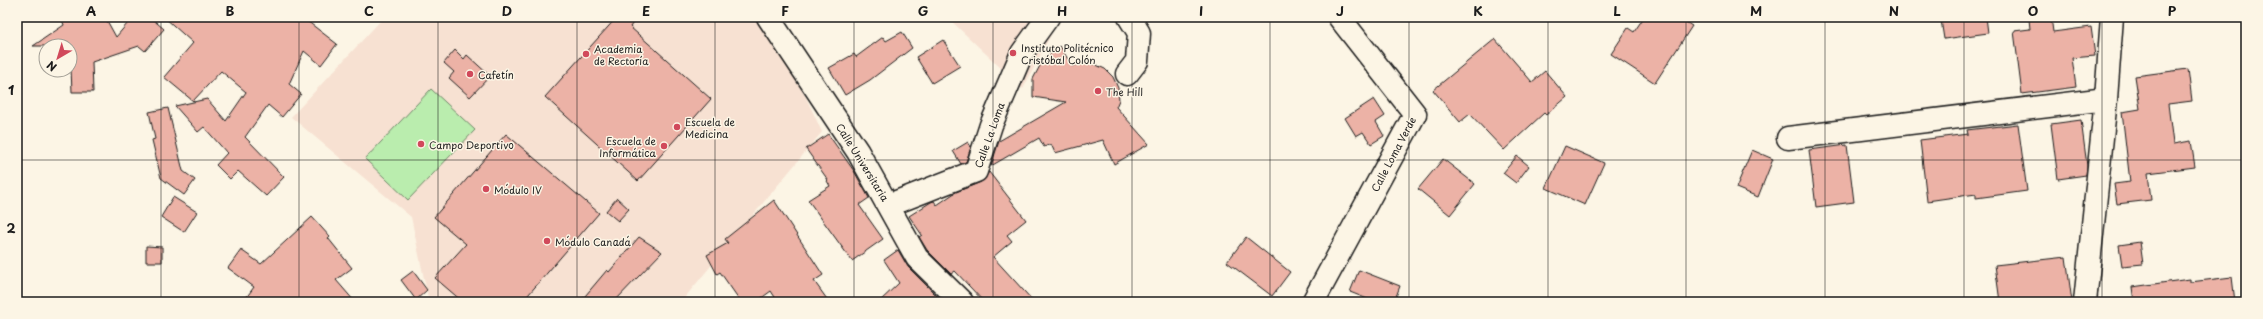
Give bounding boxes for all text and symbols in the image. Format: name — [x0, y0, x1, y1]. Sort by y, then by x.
text: A — [86, 1, 96, 20]
text: B — [226, 1, 235, 20]
text: C — [364, 1, 374, 20]
text: D — [502, 1, 512, 20]
text: E — [642, 1, 650, 20]
text: F — [781, 1, 789, 20]
text: G — [918, 1, 928, 20]
text: H — [1057, 1, 1067, 20]
text: I — [1199, 1, 1203, 20]
text: J — [1336, 1, 1344, 20]
text: K — [1473, 1, 1483, 20]
text: L — [1613, 1, 1621, 20]
text: M — [1750, 1, 1762, 20]
text: N — [1889, 1, 1899, 20]
text: O — [2028, 1, 2038, 20]
text: P — [2168, 1, 2177, 20]
north arrow — [38, 38, 78, 78]
place label: Instituto Politécnico Cristóbal Colón — [1021, 40, 1114, 67]
place label: Academia de Rectoría — [594, 41, 649, 68]
marker: Instituto Politécnico Cristóbal Colón — [1008, 48, 1018, 58]
marker: Academia de Rectoría — [581, 49, 591, 59]
text: N — [43, 57, 60, 76]
place label: Cafetín — [478, 67, 514, 82]
marker: Cafetín — [465, 69, 475, 79]
text: 1 — [8, 80, 14, 99]
place label: The Hill — [1106, 84, 1143, 99]
marker: The Hill — [1093, 86, 1103, 96]
street label: Calle La Loma — [970, 99, 1008, 170]
place label: Escuela de Medicina — [685, 114, 736, 141]
street label: Calle Loma Verde — [1367, 114, 1419, 194]
street label: Calle Universitaria — [833, 120, 893, 205]
marker: Escuela de Medicina — [672, 122, 682, 132]
place label: Escuela de Informática — [599, 133, 657, 160]
place label: Campo Deportivo — [429, 137, 514, 152]
marker: Campo Deportivo — [416, 139, 426, 149]
marker: Escuela de Informática — [659, 141, 669, 151]
place label: Módulo IV — [494, 182, 542, 197]
marker: Módulo IV — [481, 184, 491, 194]
text: 2 — [6, 218, 16, 237]
place label: Módulo Canadá — [555, 234, 631, 249]
marker: Módulo Canadá — [542, 236, 552, 246]

